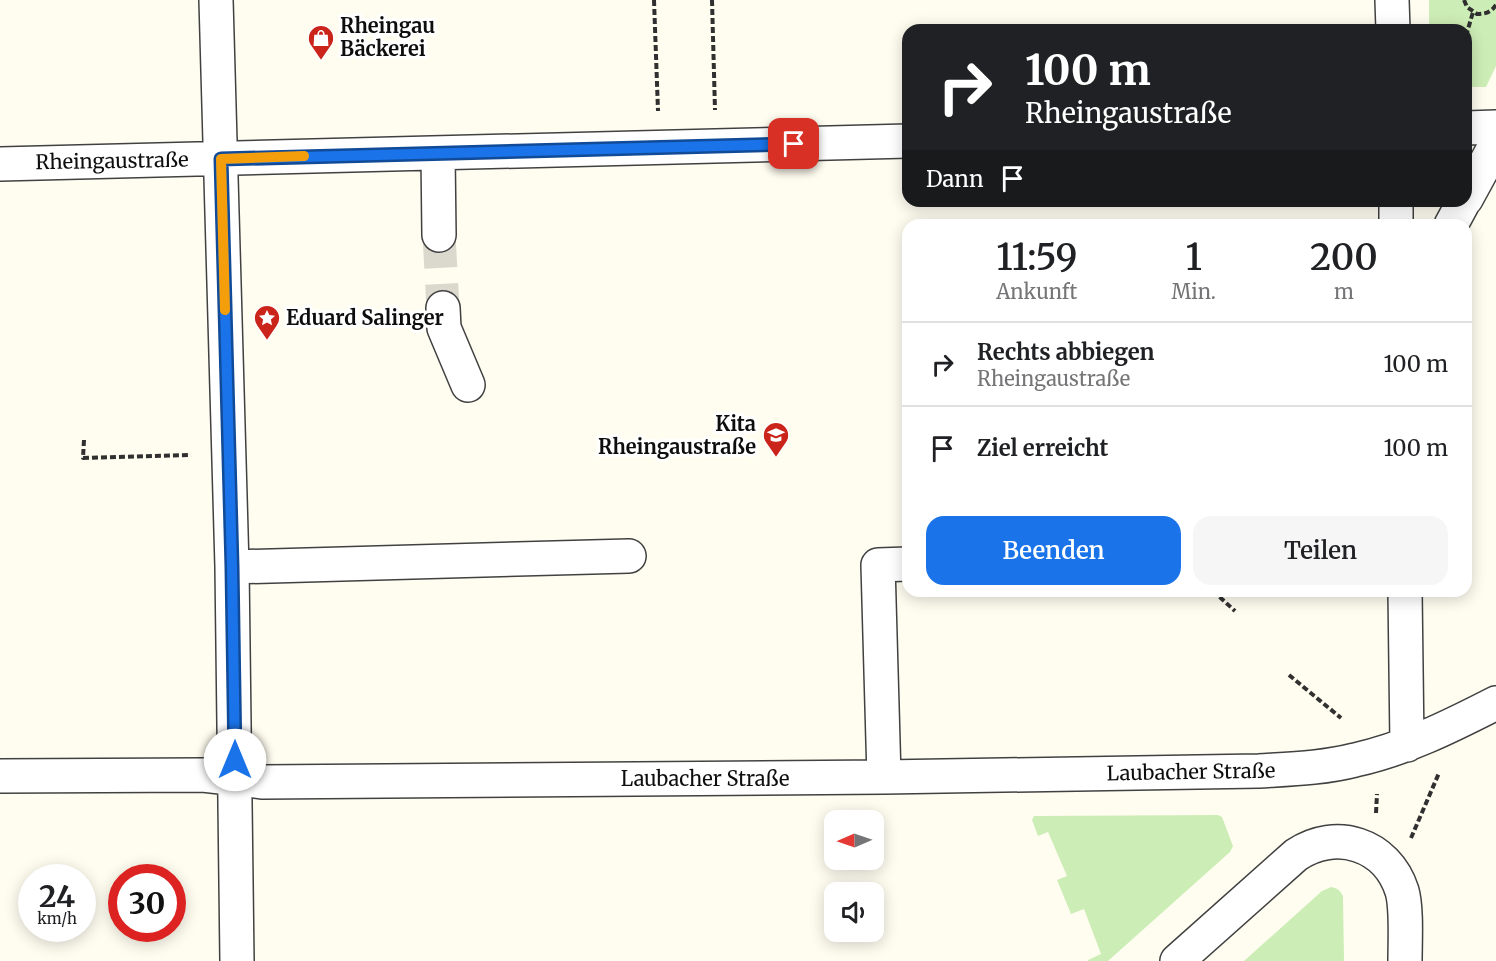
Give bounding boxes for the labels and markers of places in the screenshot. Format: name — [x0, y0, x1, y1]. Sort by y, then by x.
place label: Rheingau Bäckerei — [340, 13, 435, 61]
shop icon: Rheingau Bäckerei — [306, 23, 336, 61]
pin — [768, 118, 819, 169]
place icon: Eduard Salinger — [252, 303, 282, 341]
place label: Eduard Salinger — [286, 305, 444, 330]
place label: Kita Rheingaustraße — [598, 411, 756, 459]
school or university icon: Kita Rheingaustraße — [761, 420, 791, 458]

